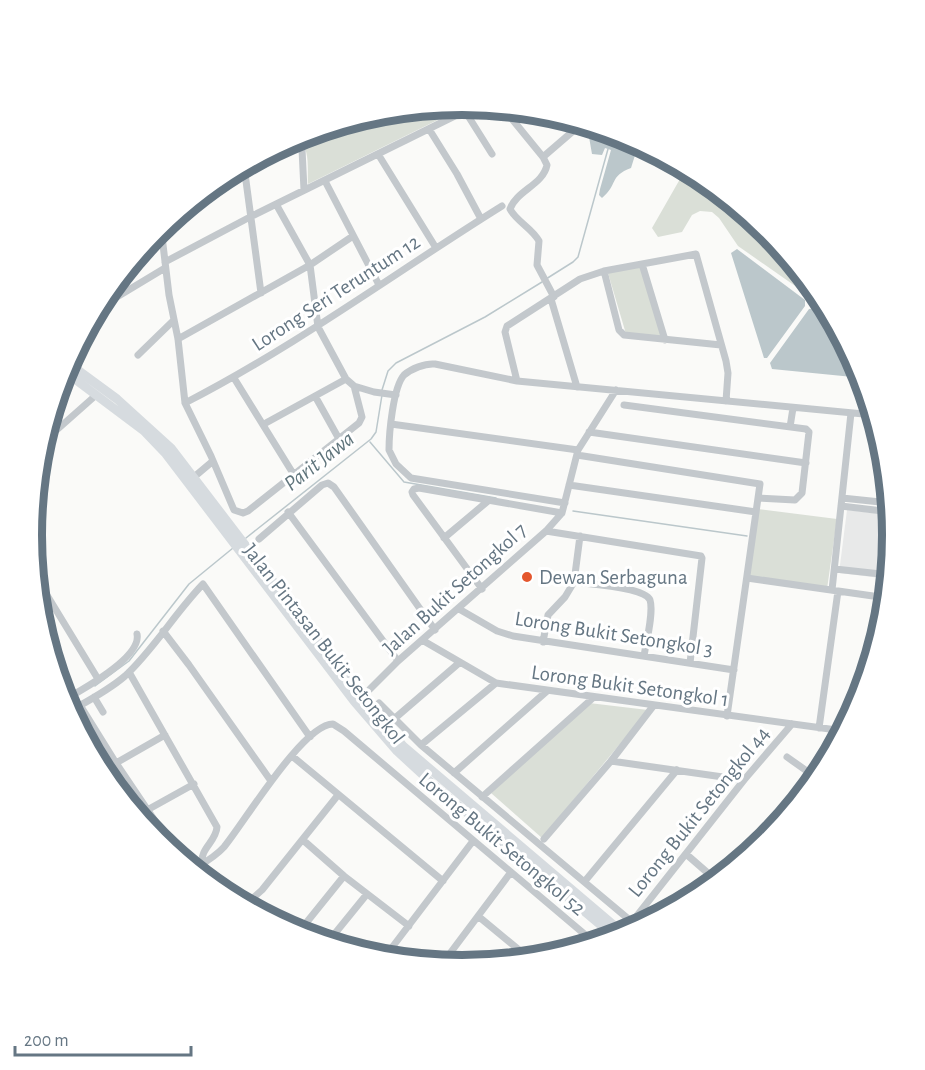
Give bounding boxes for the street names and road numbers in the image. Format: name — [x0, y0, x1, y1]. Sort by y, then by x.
street label: Lorong Seri Teruntum 12 — [248, 231, 424, 355]
street label: Jalan Bukit Setongkol 7 — [379, 519, 531, 659]
street label: Jalan Pintasan Bukit Setongkol — [239, 540, 409, 748]
street label: Lorong Bukit Setongkol 3 — [513, 608, 715, 660]
street label: Lorong Bukit Setongkol 1 — [530, 662, 730, 710]
street label: Lorong Bukit Setongkol 44 — [624, 723, 774, 901]
street label: Lorong Bukit Setongkol 52 — [415, 768, 589, 920]

